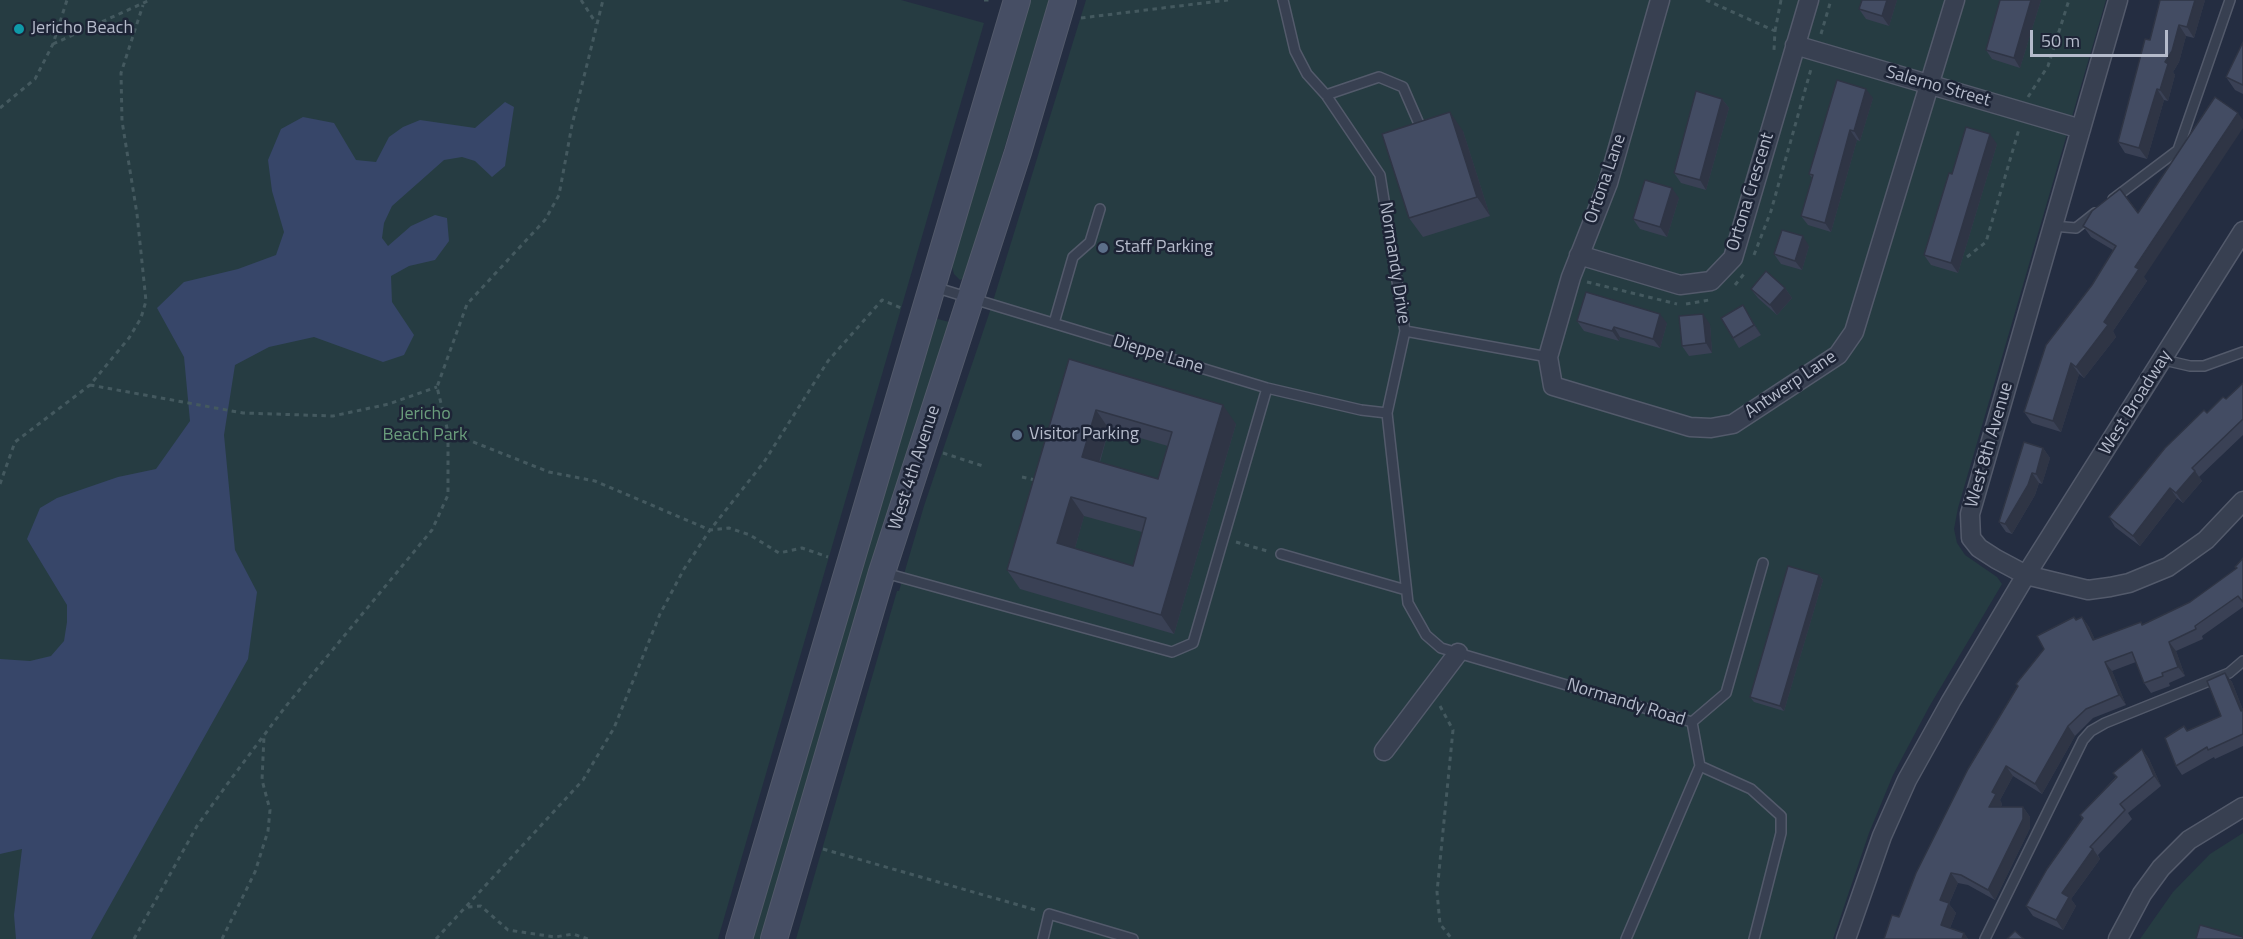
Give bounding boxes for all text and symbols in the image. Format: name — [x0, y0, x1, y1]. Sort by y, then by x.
place label: Jericho Beach — [31, 18, 133, 40]
scale bar — [2033, 18, 2171, 56]
marker: Jericho Beach — [12, 22, 26, 36]
text: 50 m — [2041, 27, 2080, 54]
street label: Salerno Street — [1883, 62, 1993, 112]
street label: Ortona Crescent — [1723, 130, 1779, 254]
street label: Ortona Lane — [1581, 132, 1631, 226]
street label: Normandy Drive — [1374, 201, 1414, 325]
place label: Staff Parking — [1115, 237, 1213, 259]
marker: Staff Parking — [1096, 241, 1110, 255]
street label: Dieppe Lane — [1110, 331, 1206, 379]
street label: West Broadway — [2095, 346, 2177, 460]
street label: Antwerp Lane — [1741, 347, 1841, 423]
street label: West 8th Avenue — [1962, 380, 2018, 510]
street label: West 4th Avenue — [885, 403, 945, 533]
park label: Jericho Beach Park — [382, 404, 468, 446]
place label: Visitor Parking — [1029, 424, 1139, 446]
marker: Visitor Parking — [1010, 428, 1024, 442]
street label: Normandy Road — [1564, 675, 1688, 731]

